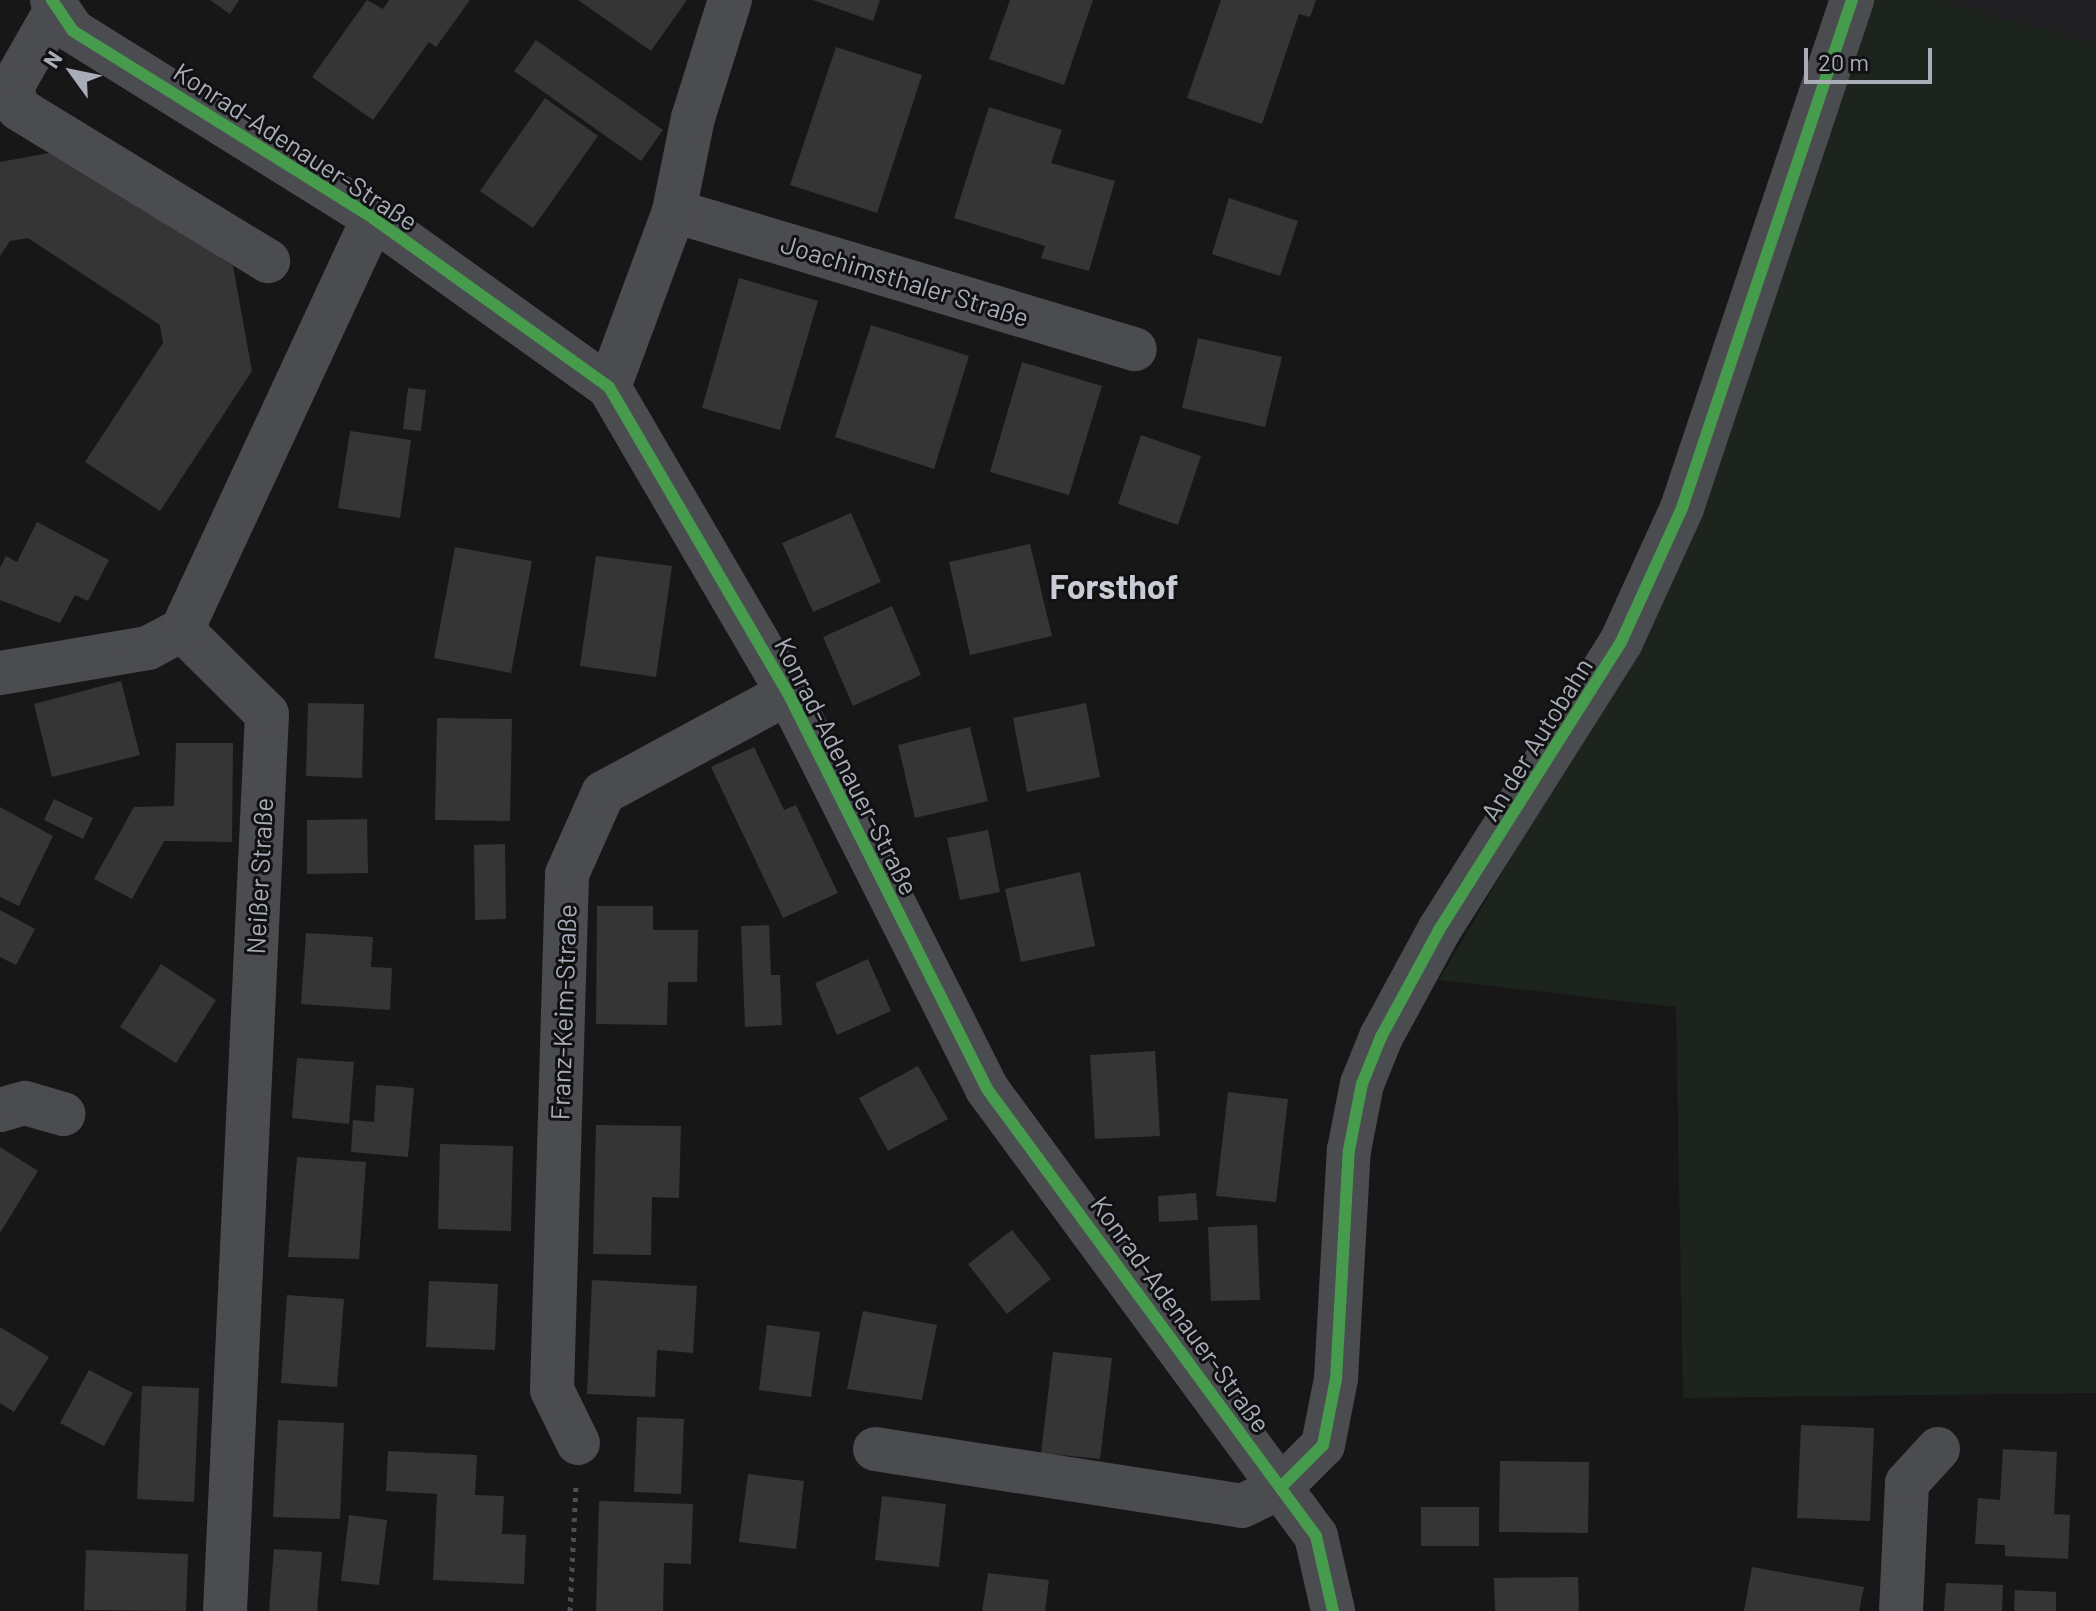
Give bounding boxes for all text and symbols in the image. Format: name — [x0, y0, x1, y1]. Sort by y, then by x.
north arrow — [32, 32, 112, 112]
scale bar — [1808, 32, 1936, 82]
text: N — [37, 46, 67, 72]
text: 20 m — [1818, 47, 1869, 76]
street label: Konrad-Adenauer-Straße — [168, 55, 424, 237]
street label: Joachimsthaler Straße — [777, 227, 1033, 333]
district label: Forsthof — [1050, 566, 1178, 606]
street label: Konrad-Adenauer-Straße — [768, 632, 926, 900]
street label: An der Autobahn — [1473, 652, 1599, 826]
street label: Neißer Straße — [239, 797, 279, 955]
street label: Franz-Keim-Straße — [544, 903, 582, 1121]
street label: Konrad-Adenauer-Straße — [1085, 1190, 1277, 1438]

